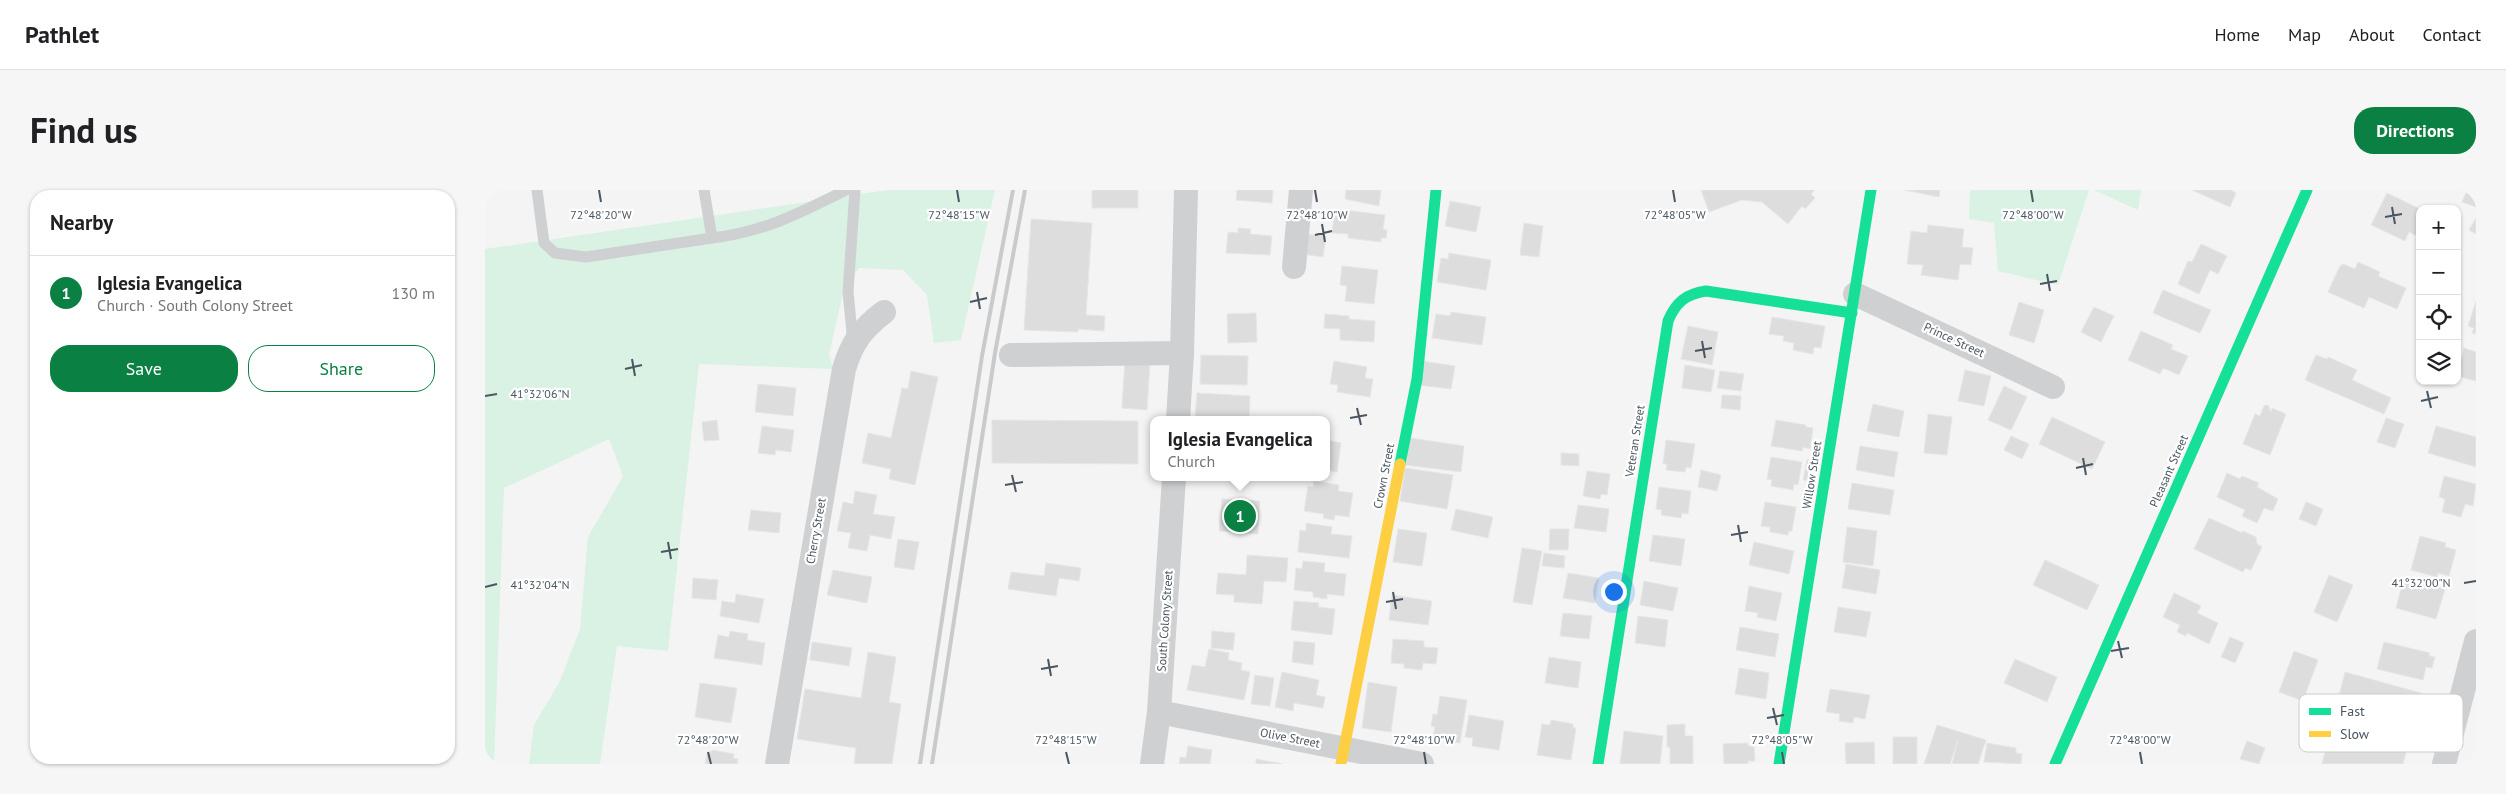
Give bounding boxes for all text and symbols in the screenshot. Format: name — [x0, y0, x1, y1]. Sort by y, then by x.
text: Pathlet — [25, 19, 99, 50]
text: Home — [2214, 23, 2260, 46]
text: Map — [2288, 23, 2321, 46]
text: About — [2349, 23, 2395, 46]
text: Contact — [2423, 23, 2481, 46]
text: Find us — [30, 107, 138, 153]
button: Directions — [2354, 107, 2476, 154]
map controls — [2416, 205, 2461, 385]
button: + — [2416, 205, 2461, 250]
text: 72°48'20"W — [570, 207, 632, 222]
text: 72°48'15"W — [928, 207, 990, 222]
text: 72°48'10"W — [1286, 207, 1348, 222]
text: 72°48'05"W — [1644, 207, 1706, 222]
text: 72°48'00"W — [2002, 207, 2064, 222]
text: Nearby — [50, 209, 113, 236]
button: − — [2416, 250, 2461, 295]
text: Iglesia Evangelica — [97, 271, 242, 295]
text: 1 — [61, 283, 71, 303]
text: 130 m — [392, 283, 435, 303]
text: Church · South Colony Street — [97, 295, 293, 315]
button: locate — [2416, 295, 2461, 340]
street label: Prince Street — [1921, 319, 1987, 360]
button: layers — [2416, 340, 2461, 385]
button: Save — [50, 345, 238, 392]
button: Share — [248, 345, 435, 392]
text: 41°32'06"N — [510, 386, 570, 401]
street label: Veteran Street — [1621, 404, 1648, 479]
popup — [1150, 416, 1330, 481]
text: Iglesia Evangelica — [1167, 427, 1313, 451]
street label: Pleasant Street — [2146, 432, 2191, 509]
street label: Willow Street — [1799, 440, 1824, 510]
street label: Crown Street — [1370, 442, 1397, 510]
text: Church — [1167, 451, 1215, 471]
street label: Cherry Street — [802, 497, 829, 565]
pin: 1 — [1224, 497, 1256, 535]
street label: South Colony Street — [1153, 570, 1176, 672]
text: 41°32'00"N — [2391, 575, 2451, 590]
text: 41°32'04"N — [510, 577, 570, 592]
your location — [1601, 579, 1627, 605]
legend — [2299, 694, 2463, 752]
text: Fast — [2340, 702, 2365, 720]
street label: Olive Street — [1259, 724, 1321, 751]
text: Slow — [2340, 725, 2370, 743]
text: 72°48'20"W — [677, 732, 739, 747]
text: 72°48'15"W — [1035, 732, 1097, 747]
text: 72°48'10"W — [1393, 732, 1455, 747]
text: 72°48'05"W — [1751, 732, 1813, 747]
text: 72°48'00"W — [2109, 732, 2171, 747]

